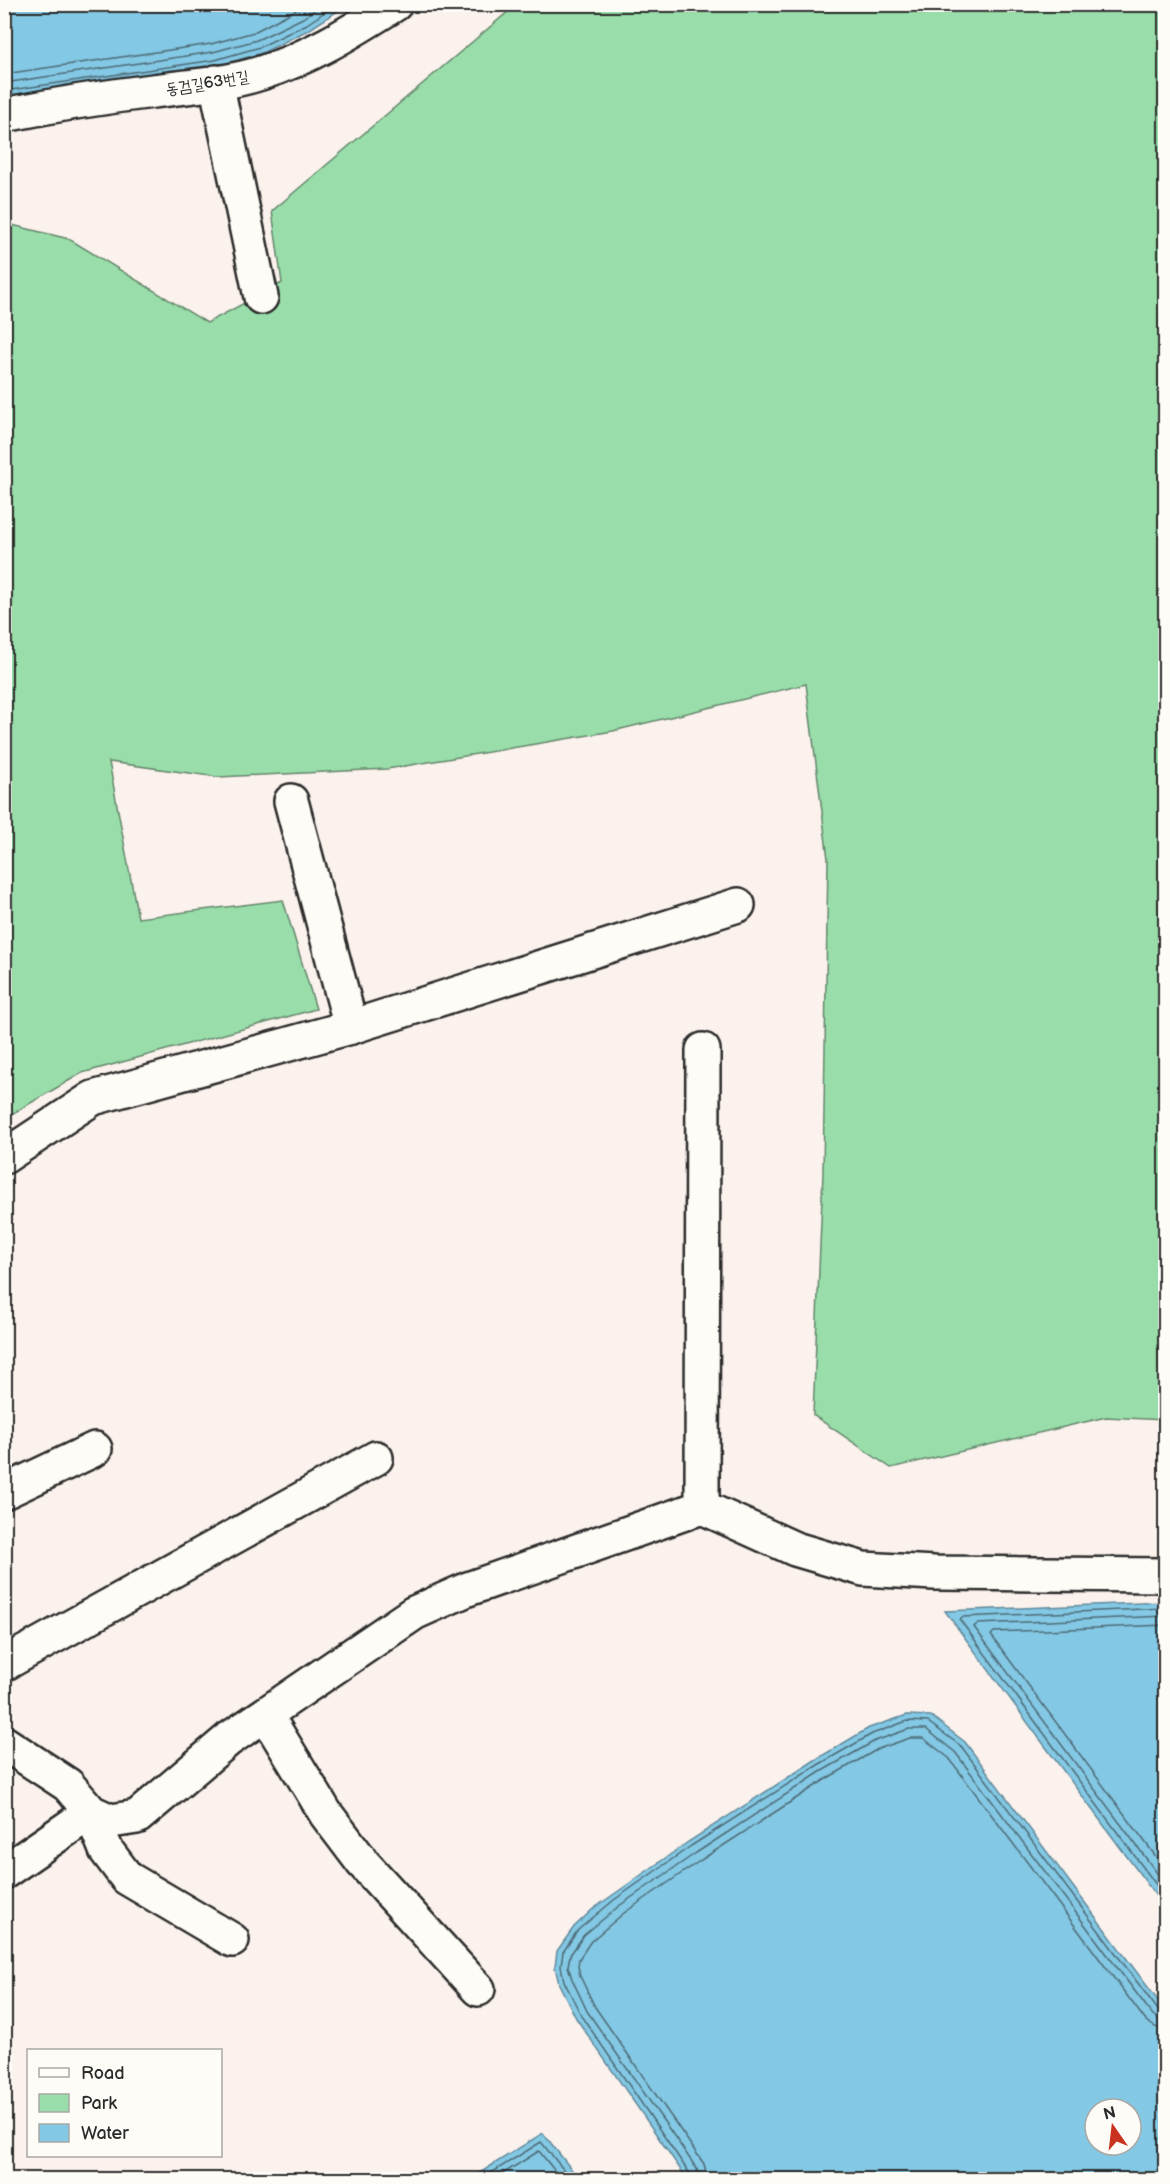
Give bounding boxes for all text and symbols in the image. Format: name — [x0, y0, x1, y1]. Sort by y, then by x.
street label: 동검길63번길 — [164, 68, 250, 99]
legend — [27, 2049, 222, 2157]
text: Road — [81, 2063, 125, 2084]
text: Park — [81, 2093, 117, 2114]
north arrow — [1083, 2097, 1143, 2157]
text: N — [1102, 2103, 1118, 2125]
text: Water — [81, 2123, 129, 2144]

